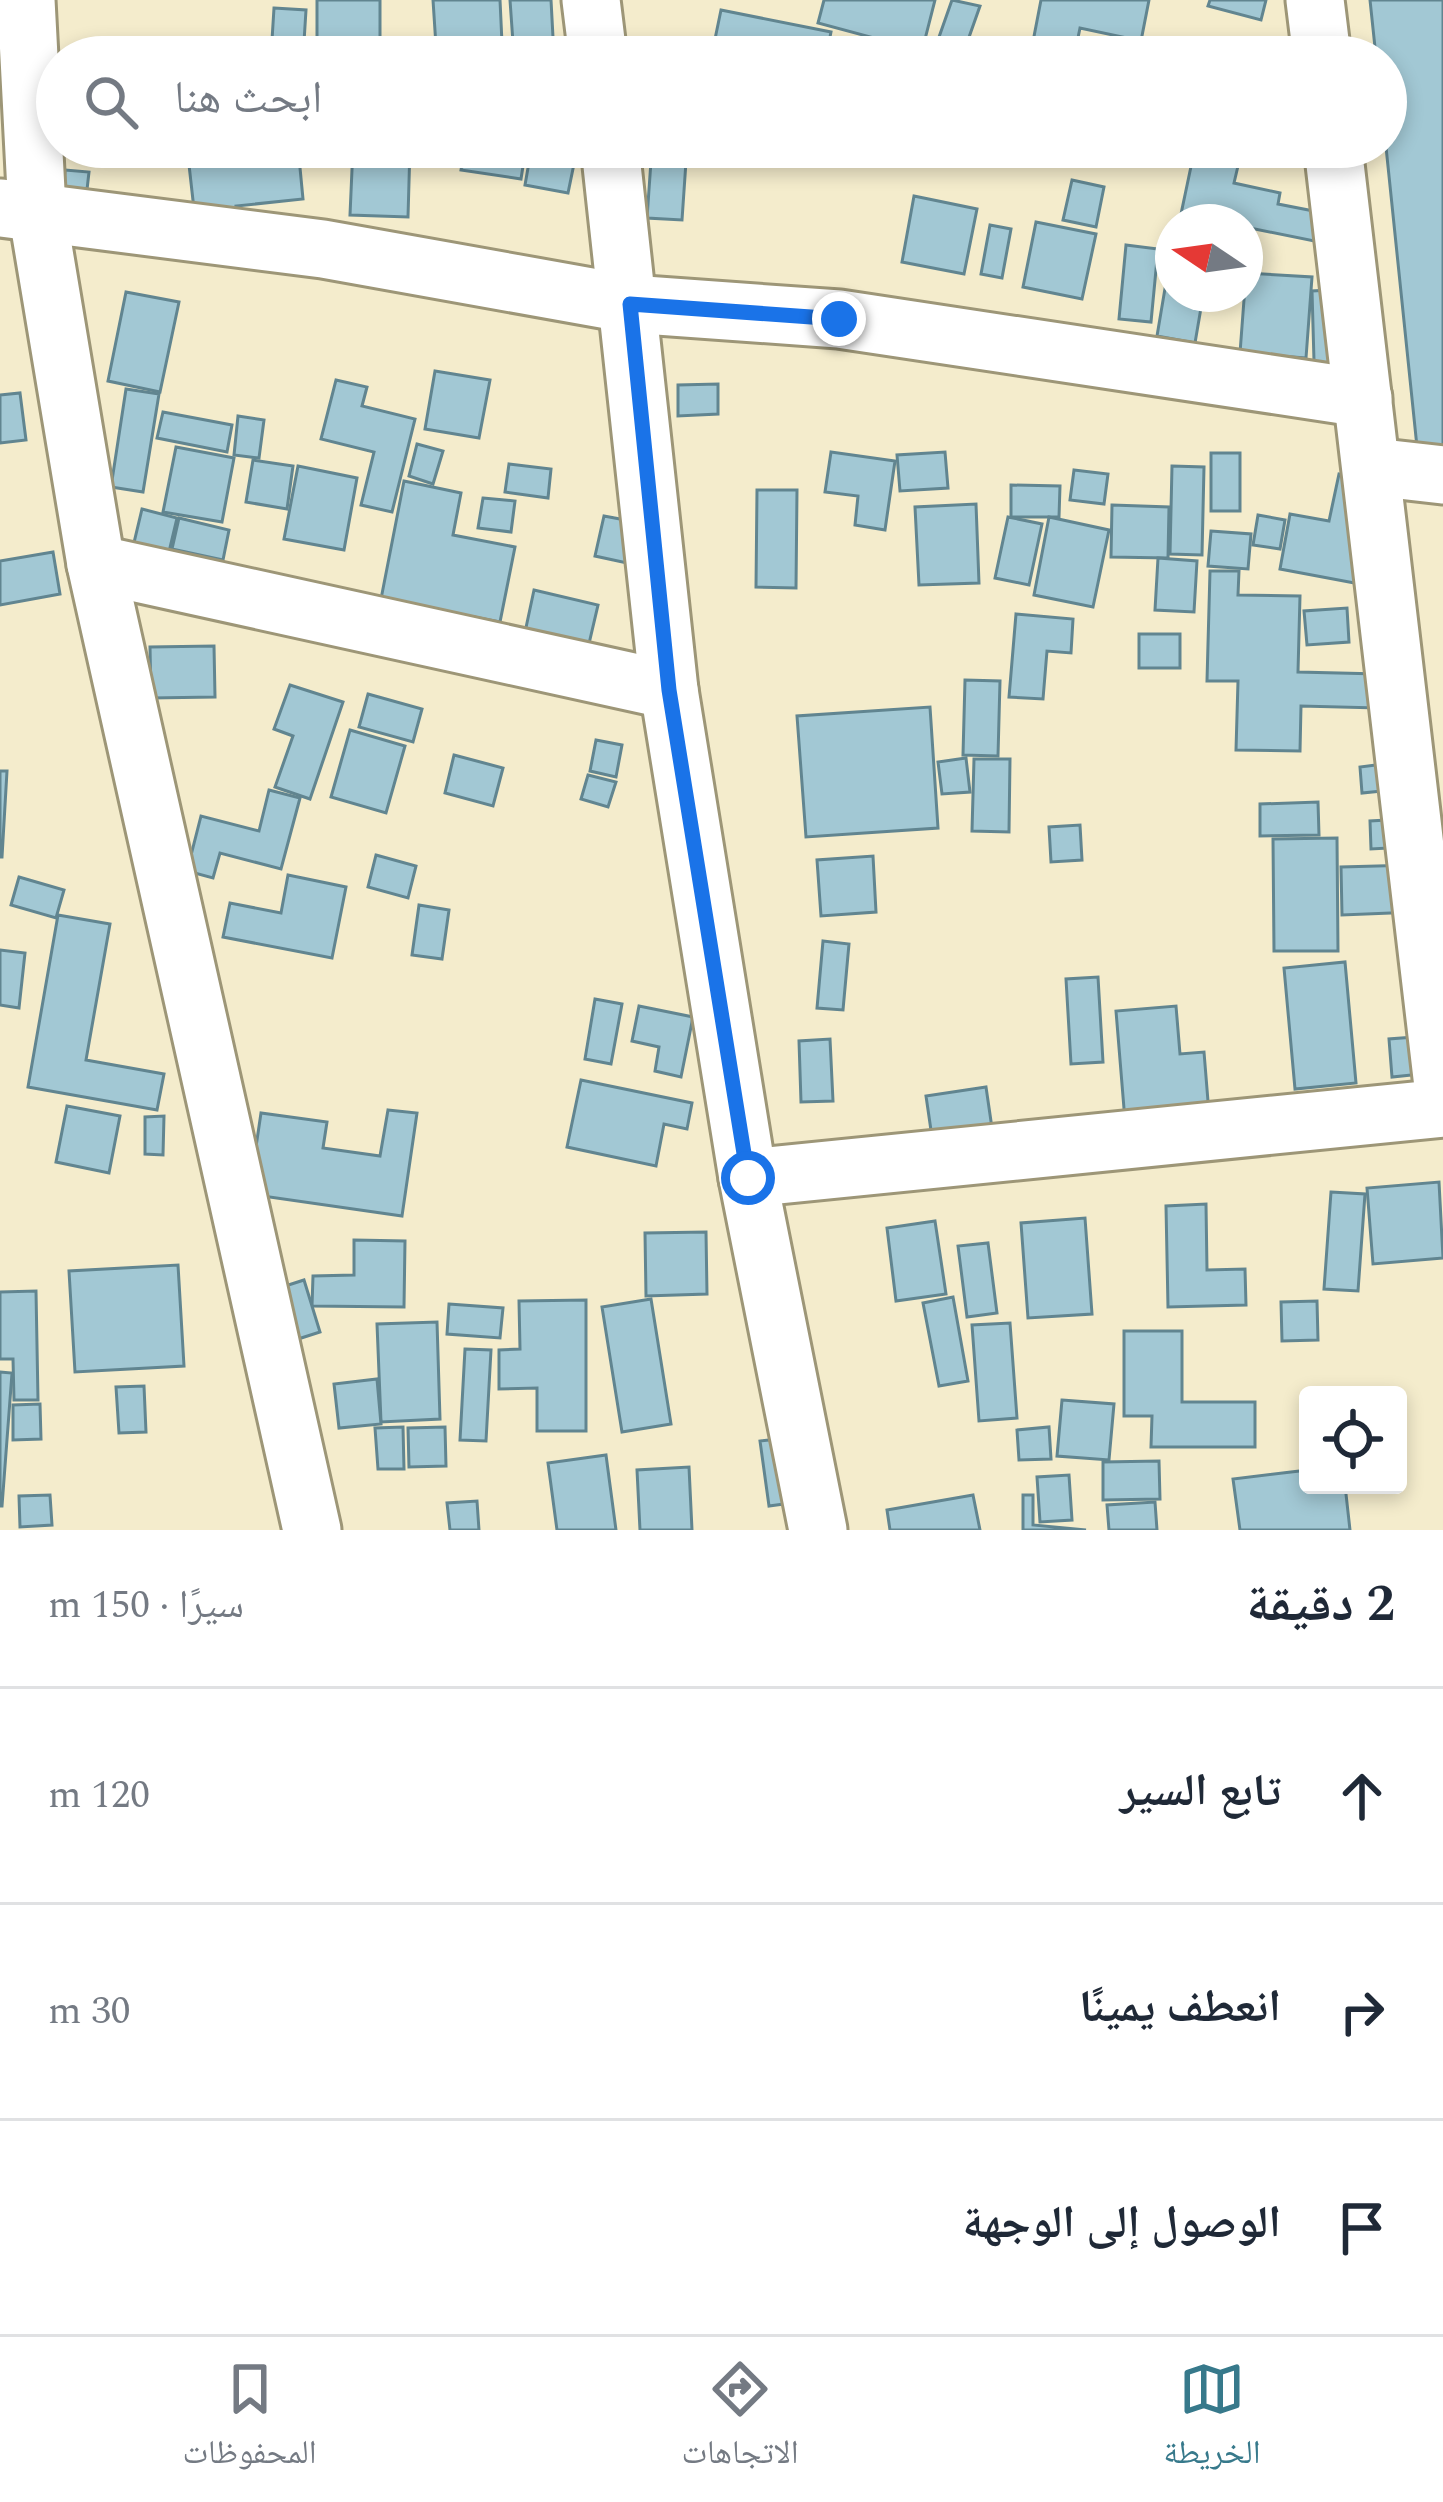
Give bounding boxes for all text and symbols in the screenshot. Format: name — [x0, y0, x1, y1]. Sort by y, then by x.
search box — [36, 36, 1407, 168]
text: ابحث هنا — [174, 64, 322, 133]
icon: search — [78, 69, 144, 135]
north arrow — [1155, 204, 1263, 312]
route end — [812, 292, 866, 346]
route start — [721, 1151, 775, 1205]
map controls — [1299, 1386, 1407, 1494]
button: locate — [1299, 1386, 1407, 1494]
text: 2 دقيقة — [1247, 1566, 1395, 1644]
text: سيرًا · 150 m — [48, 1576, 244, 1635]
text: تابع السير — [1120, 1757, 1281, 1826]
icon: ahead — [1329, 1763, 1395, 1829]
text: 120 m — [48, 1766, 150, 1825]
text: انعطف يمينًا — [1079, 1973, 1281, 2042]
icon: right — [1329, 1979, 1395, 2045]
text: 30 m — [48, 1982, 130, 2041]
text: الوصول إلى الوجهة — [963, 2189, 1281, 2258]
icon: arrive — [1329, 2195, 1395, 2261]
tab: المحفوظات — [182, 2356, 317, 2484]
tab: الاتجاهات — [681, 2356, 799, 2484]
tab: الخريطة — [1163, 2356, 1261, 2484]

